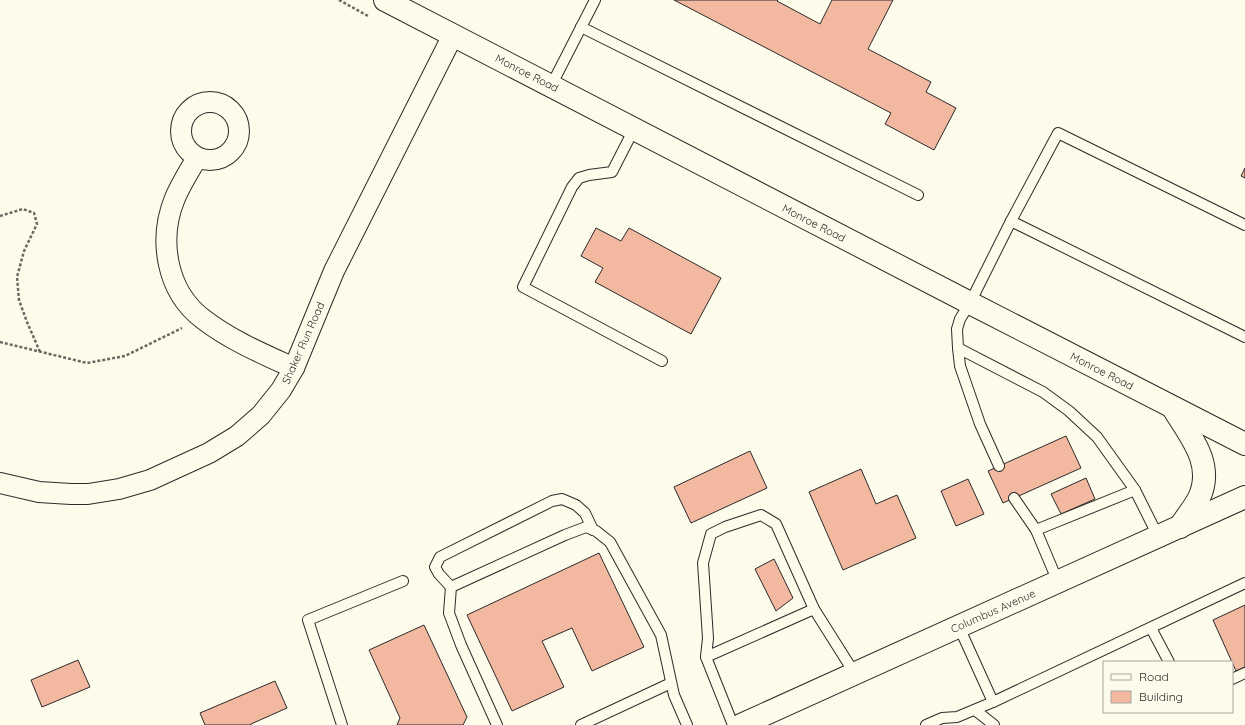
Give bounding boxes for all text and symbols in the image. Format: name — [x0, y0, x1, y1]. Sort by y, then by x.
street label: Monroe Road — [493, 51, 561, 95]
street label: Monroe Road — [780, 201, 848, 245]
street label: Shaker Run Road — [279, 300, 327, 386]
street label: Monroe Road — [1068, 349, 1136, 393]
street label: Columbus Avenue — [948, 586, 1038, 636]
legend — [1103, 661, 1233, 713]
text: Road — [1139, 669, 1169, 684]
text: Building — [1139, 689, 1183, 704]

